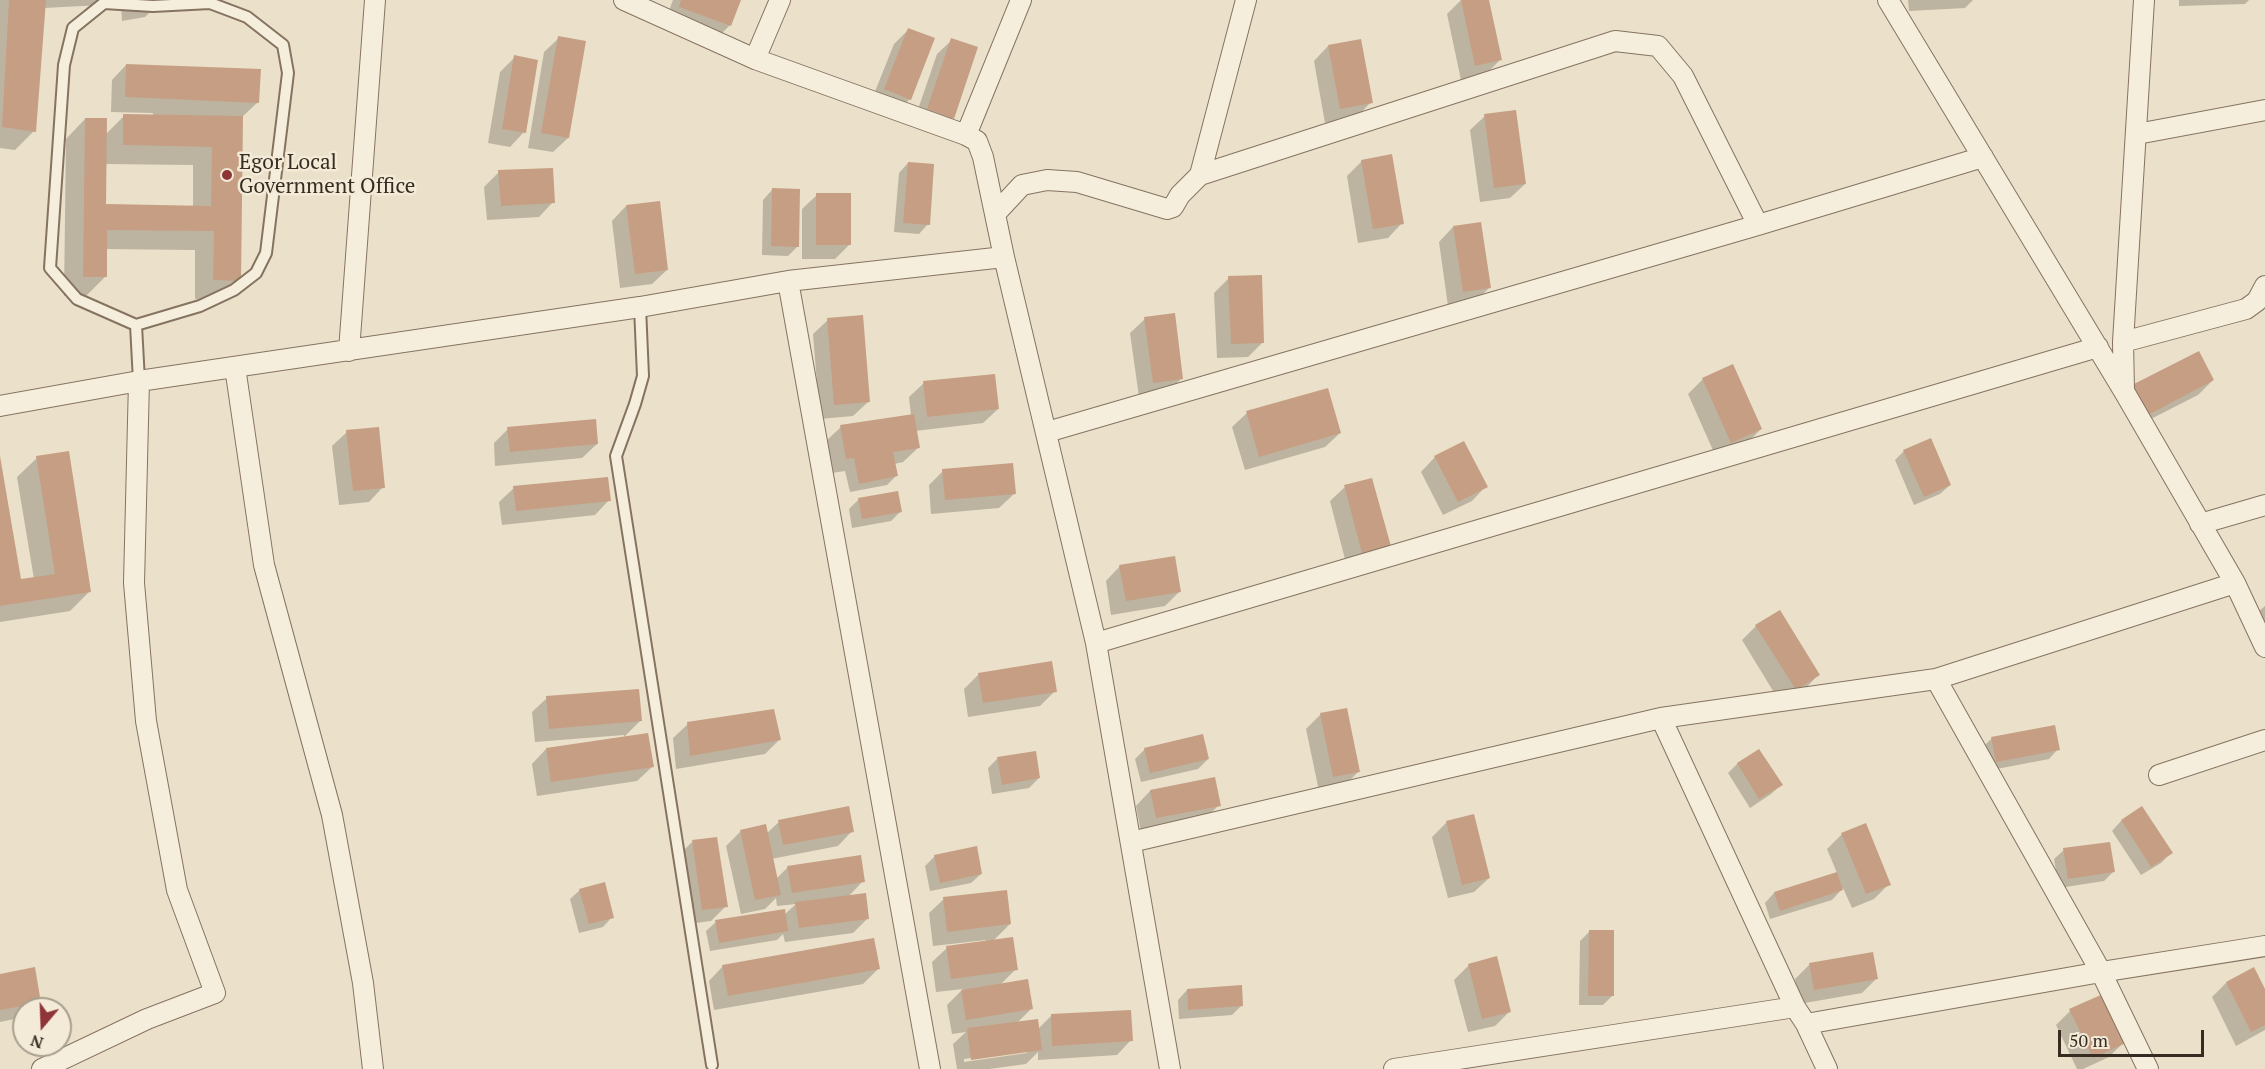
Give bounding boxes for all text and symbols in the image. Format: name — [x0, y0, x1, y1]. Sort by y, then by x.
place label: Egor Local Government Office — [239, 150, 415, 200]
marker: Egor Local Government Office — [220, 168, 234, 182]
north arrow — [12, 997, 72, 1057]
scale bar — [2061, 1018, 2206, 1056]
text: 50 m — [2069, 1028, 2108, 1052]
text: N — [27, 1030, 46, 1055]

